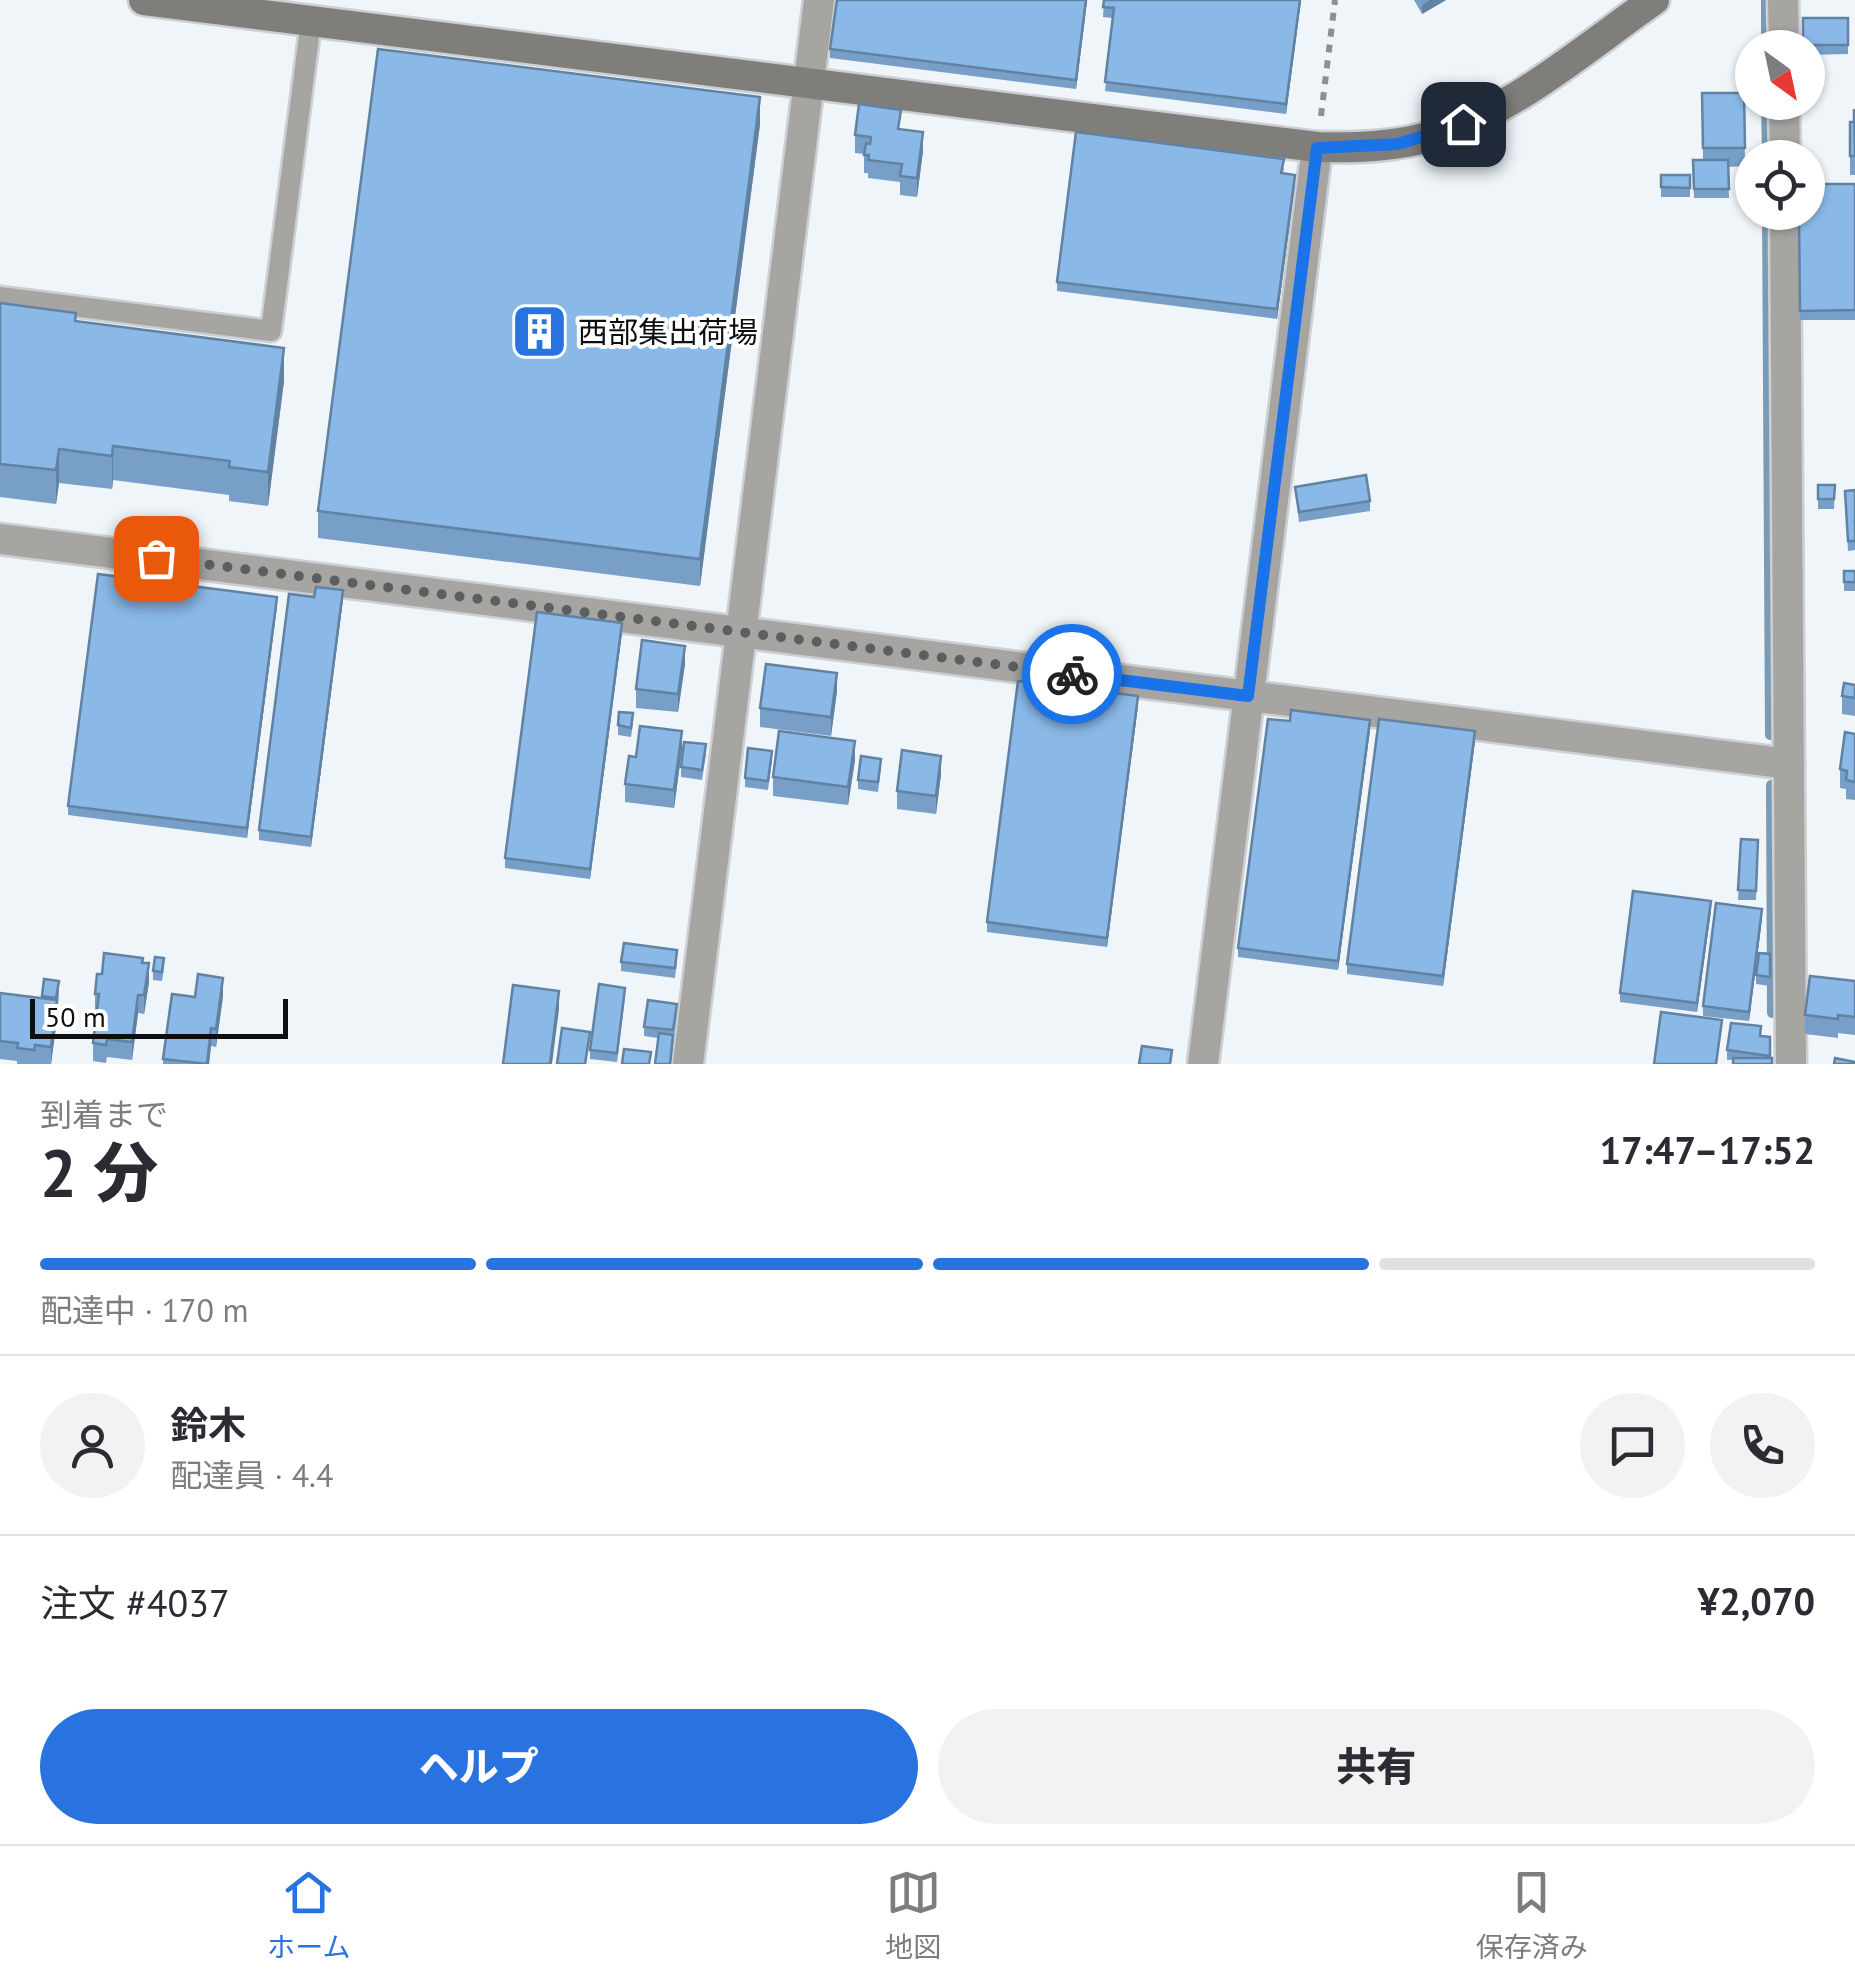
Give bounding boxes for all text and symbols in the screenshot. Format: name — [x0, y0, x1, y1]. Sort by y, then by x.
north arrow — [1735, 30, 1825, 120]
map controls — [1735, 30, 1825, 230]
pin — [1421, 82, 1506, 167]
icon: home — [1436, 97, 1491, 152]
button: locate — [1735, 140, 1825, 230]
building icon: 西部集出荷場 — [509, 301, 569, 361]
place label: 西部集出荷場 — [578, 312, 758, 351]
pin — [114, 516, 199, 601]
icon: bag — [129, 531, 184, 586]
courier — [1022, 624, 1122, 724]
icon: bike — [1045, 647, 1100, 702]
scale bar — [30, 994, 288, 1038]
text: 50 m — [45, 998, 106, 1035]
text: 到着まで — [40, 1093, 168, 1135]
text: 17:47–17:52 — [1600, 1125, 1815, 1174]
text: 2 分 — [40, 1130, 158, 1214]
text: 配達中 · 170 m — [40, 1289, 248, 1331]
button: person — [40, 1393, 145, 1498]
button: chat — [1580, 1393, 1685, 1498]
button: phone — [1710, 1393, 1815, 1498]
text: 鈴木 — [170, 1400, 246, 1449]
text: 配達員 · 4.4 — [170, 1454, 333, 1496]
text: ¥2,070 — [1698, 1576, 1815, 1625]
text: 注文 #4037 — [40, 1578, 230, 1627]
button: ヘルプ — [40, 1709, 918, 1824]
button: 共有 — [938, 1709, 1815, 1824]
tab: ホーム — [267, 1865, 350, 1965]
tab: 地図 — [885, 1865, 941, 1965]
tab: 保存済み — [1476, 1865, 1588, 1965]

